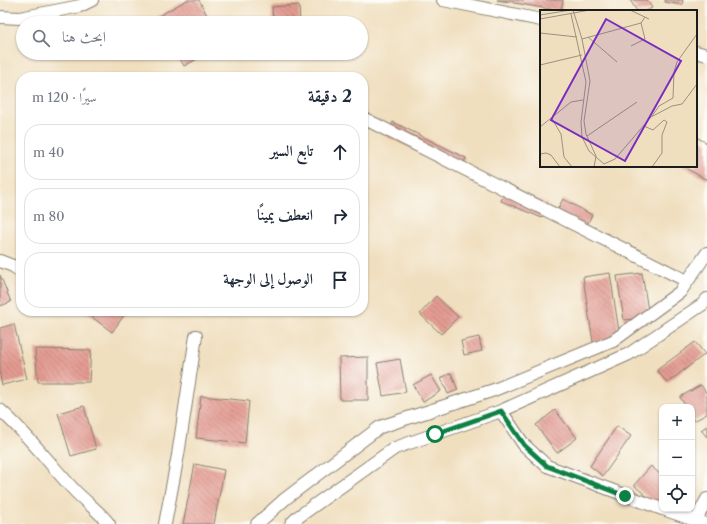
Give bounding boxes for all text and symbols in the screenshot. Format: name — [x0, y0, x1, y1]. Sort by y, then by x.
inset map — [540, 10, 697, 167]
search box — [16, 16, 368, 60]
icon: search — [30, 27, 52, 49]
text: ابحث هنا — [62, 27, 106, 46]
text: 2 دقيقة — [308, 86, 352, 106]
text: سيرًا · 120 m — [32, 89, 97, 105]
text: تابع السير — [270, 141, 313, 160]
icon: ahead — [329, 141, 351, 163]
text: 40 m — [33, 144, 64, 160]
text: انعطف يمينًا — [257, 205, 313, 224]
icon: right — [329, 205, 351, 227]
text: 80 m — [33, 208, 65, 224]
text: الوصول إلى الوجهة — [223, 269, 313, 288]
icon: arrive — [329, 269, 351, 291]
map controls — [659, 404, 695, 512]
button: + — [659, 404, 695, 440]
route start — [426, 425, 444, 443]
button: − — [659, 440, 695, 476]
button: locate — [659, 476, 695, 512]
route end — [616, 487, 634, 505]

